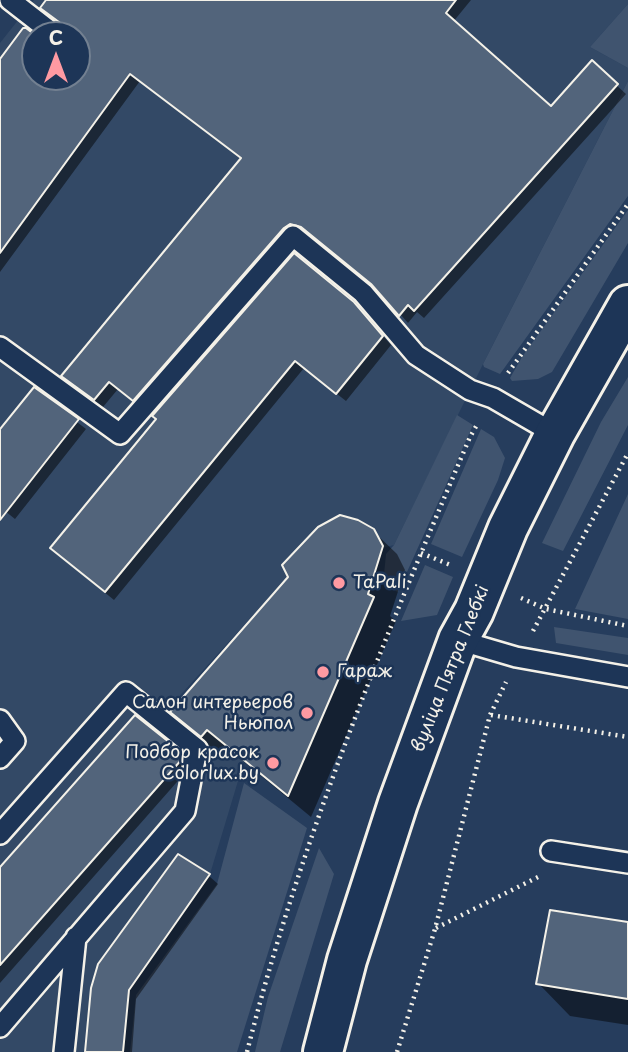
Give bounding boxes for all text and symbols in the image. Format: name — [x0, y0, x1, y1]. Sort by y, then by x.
north arrow — [21, 21, 91, 91]
text: С — [49, 23, 63, 51]
place label: TaPali — [353, 572, 407, 594]
marker: TaPali — [331, 575, 347, 591]
street label: вуліца Пятра Глебкі — [408, 582, 494, 756]
place label: Гараж — [337, 661, 392, 683]
marker: Гараж — [315, 664, 331, 680]
place label: Салон интерьеров Ньюпол — [132, 692, 293, 734]
marker: Салон интерьеров Ньюпол — [299, 705, 315, 721]
place label: Подбор красок Colorlux.by — [125, 742, 259, 784]
marker: Подбор красок Colorlux.by — [265, 755, 281, 771]

